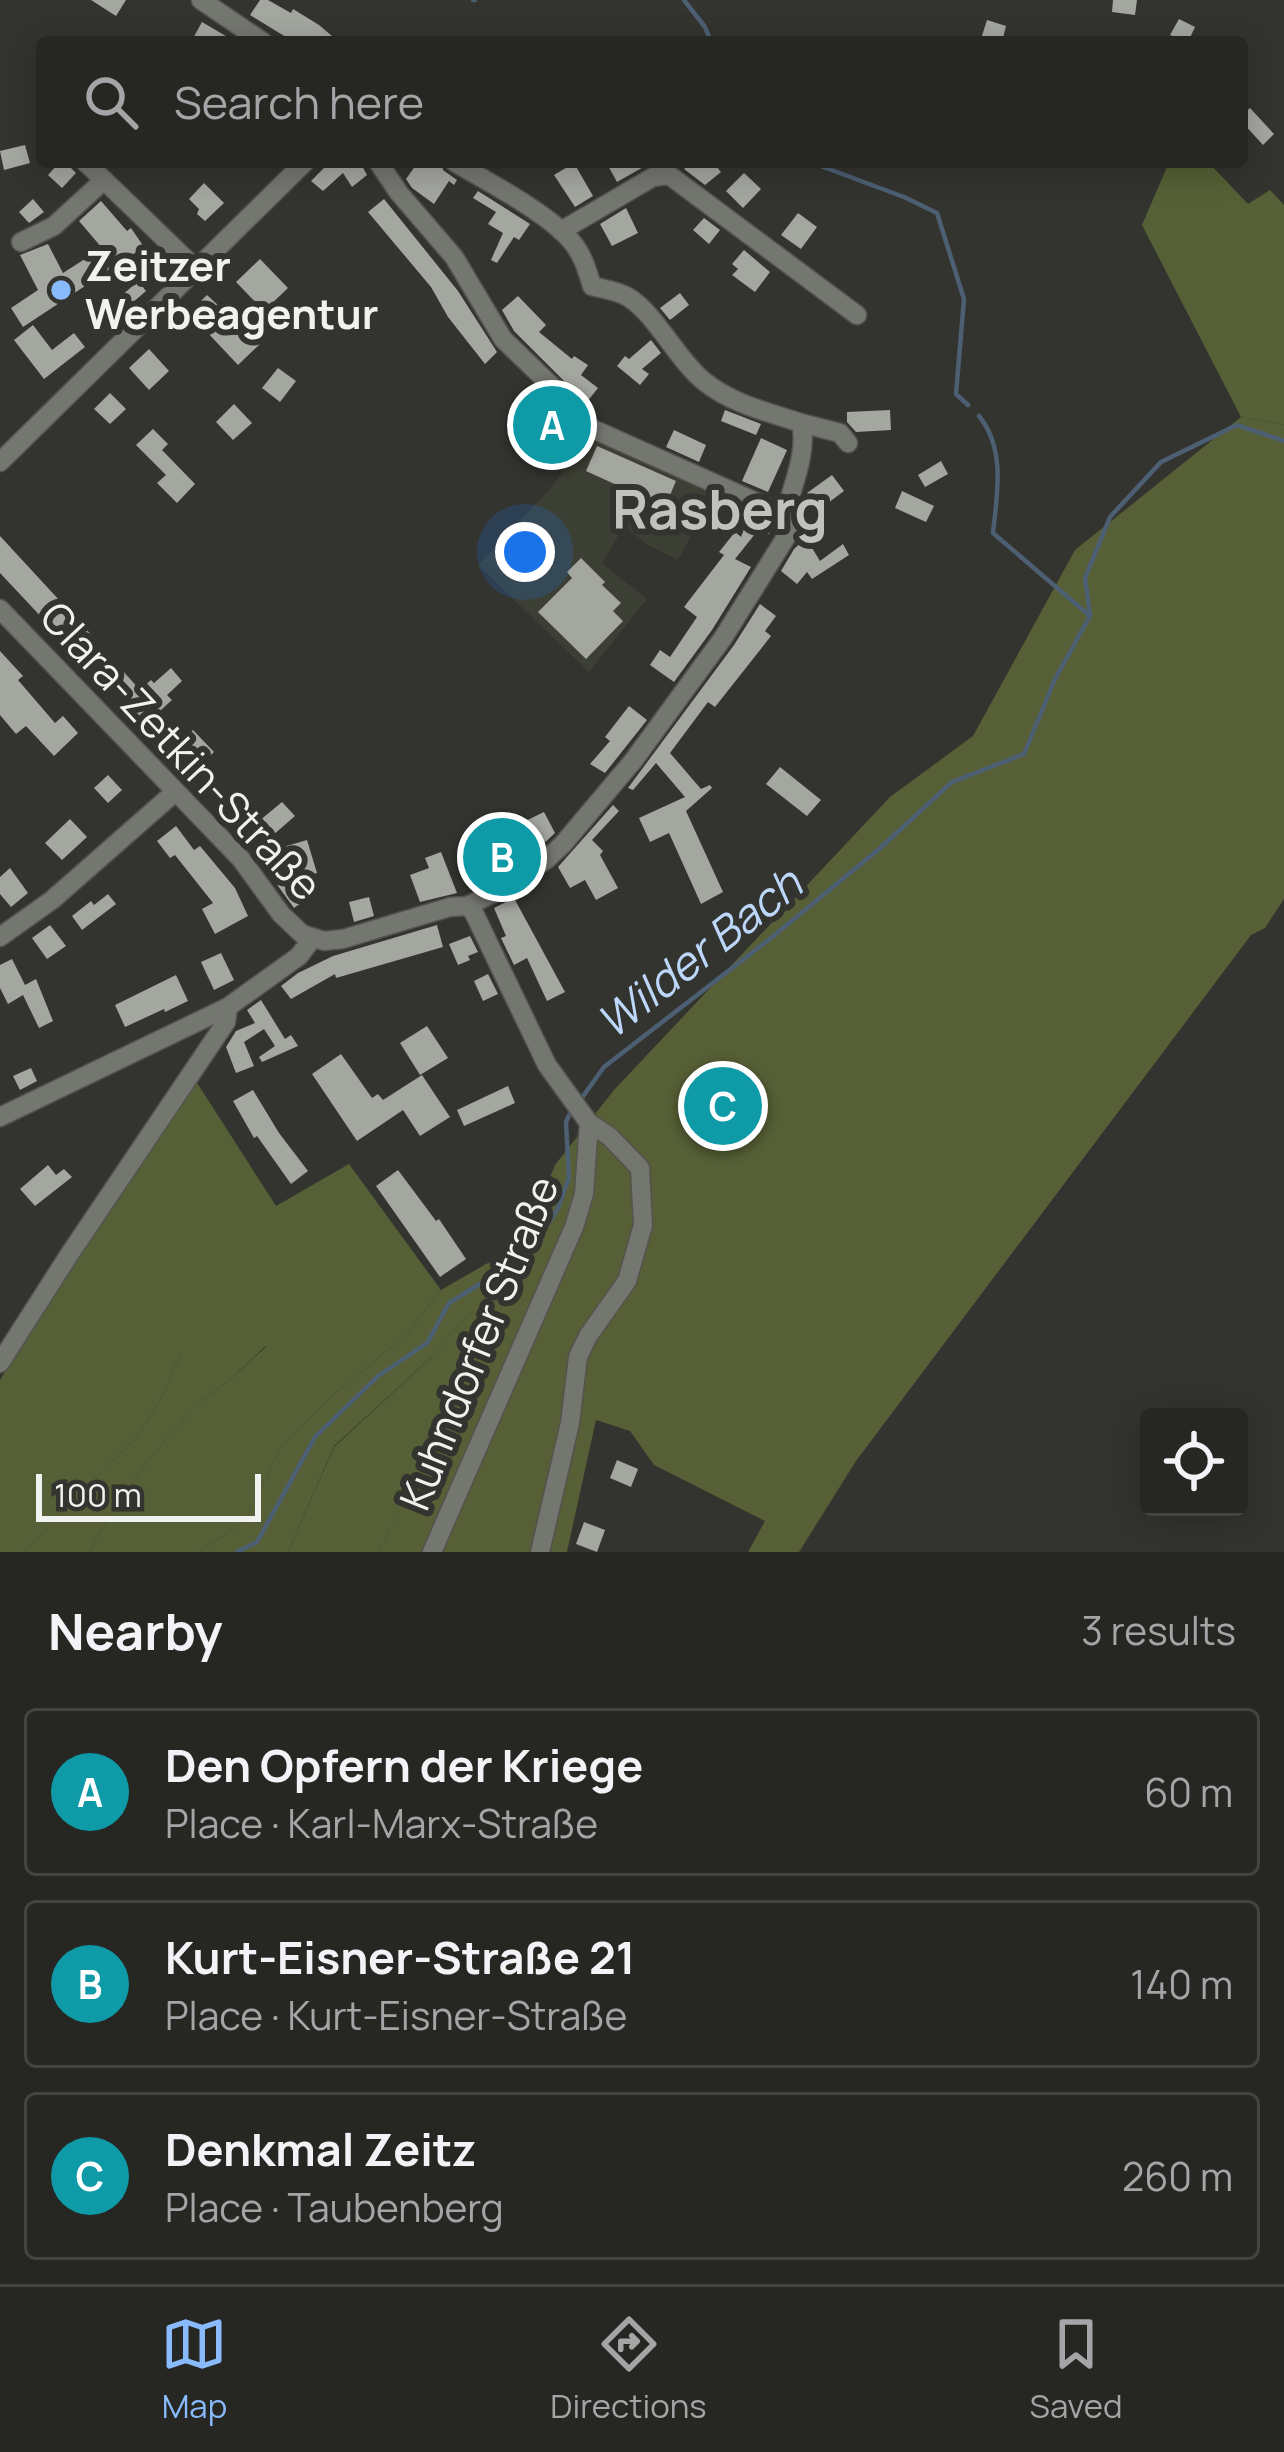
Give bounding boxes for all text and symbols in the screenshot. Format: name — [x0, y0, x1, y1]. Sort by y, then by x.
search box — [36, 36, 1248, 168]
icon: search — [78, 69, 144, 135]
text: Search here — [174, 71, 424, 133]
place label: Zeitzer Werbeagentur — [85, 236, 378, 342]
marker: Zeitzer Werbeagentur — [48, 277, 74, 303]
pin: A — [513, 380, 591, 470]
district label: Rasberg — [612, 471, 828, 545]
your location — [495, 522, 555, 582]
street label: Clara-Zetkin-Straße — [28, 588, 336, 912]
pin: B — [463, 812, 541, 902]
water label: Wilder Bach — [583, 852, 815, 1052]
pin: C — [684, 1061, 762, 1151]
street label: Kuhndorfer Straße — [385, 1167, 571, 1518]
map controls — [1140, 1408, 1248, 1516]
button: locate — [1140, 1408, 1248, 1516]
scale bar — [36, 1468, 261, 1521]
text: 100 m — [54, 1472, 142, 1517]
text: Nearby — [48, 1596, 223, 1665]
text: 3 results — [1081, 1603, 1236, 1657]
text: Den Opfern der Kriege — [165, 1734, 643, 1796]
text: A — [77, 1765, 103, 1819]
text: 60 m — [1144, 1765, 1233, 1819]
text: Place · Karl-Marx-Straße — [165, 1796, 598, 1850]
text: Kurt-Eisner-Straße 21 — [165, 1926, 636, 1988]
text: B — [78, 1957, 102, 2011]
text: 140 m — [1130, 1957, 1233, 2011]
text: Place · Kurt-Eisner-Straße — [165, 1988, 627, 2042]
text: Denkmal Zeitz — [165, 2118, 476, 2180]
text: C — [76, 2149, 104, 2203]
text: 260 m — [1122, 2149, 1233, 2203]
text: Place · Taubenberg — [165, 2180, 504, 2234]
tab: Map — [161, 2311, 227, 2428]
tab: Directions — [550, 2311, 707, 2428]
tab: Saved — [1030, 2311, 1123, 2428]

